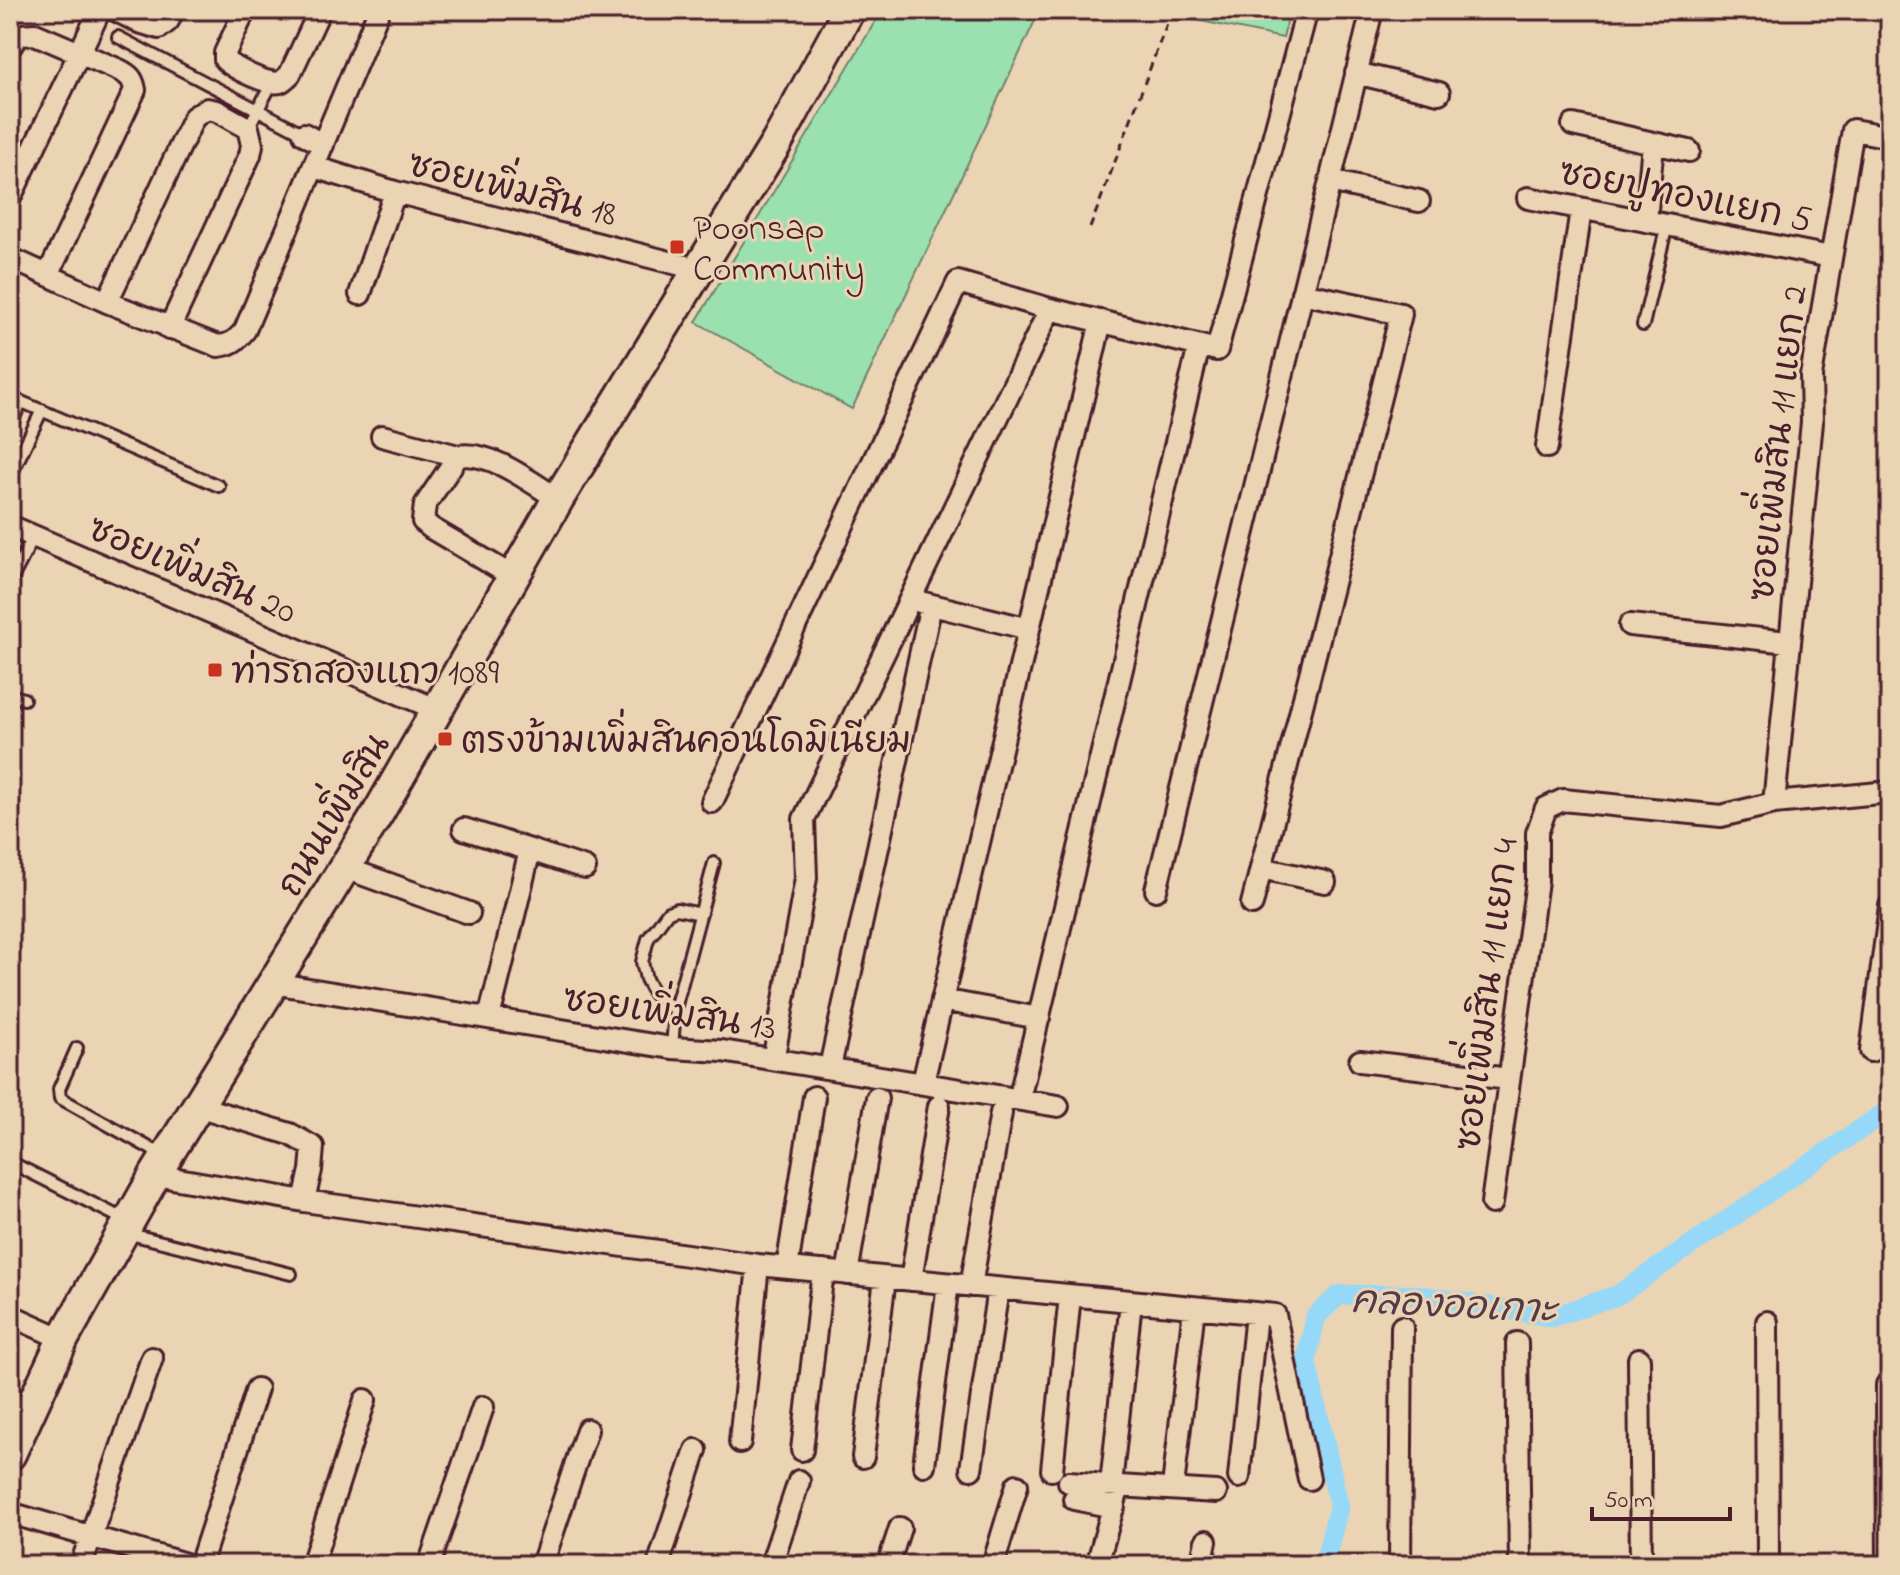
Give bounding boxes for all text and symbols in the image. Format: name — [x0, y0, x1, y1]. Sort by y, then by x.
street label: ซอยเพิ่มสิน 18 — [402, 132, 624, 243]
street label: ซอยปูทองแยก 5 — [1554, 148, 1816, 249]
place label: Poonsap Community — [693, 204, 864, 298]
marker: Poonsap Community — [668, 238, 686, 256]
street label: ซอยเพิ่มสิน 11 แยก 2 — [1729, 282, 1823, 604]
street label: ซอยเพิ่มสิน 20 — [79, 497, 307, 640]
place label: ท่ารถสองแถว 1089 — [231, 648, 499, 701]
marker: ท่ารถสองแถว 1089 — [206, 661, 224, 679]
place label: ตรงข้ามเพิ่มสินคอนโดมิเนียม — [461, 708, 911, 770]
street label: ถนนเพิ่มสิน — [259, 720, 406, 908]
marker: ตรงข้ามเพิ่มสินคอนโดมิเนียม — [436, 730, 454, 748]
street label: ซอยเพิ่มสิน 11 แยก 4 — [1436, 834, 1535, 1154]
street label: ซอยเพิ่มสิน 13 — [559, 966, 781, 1057]
water label: คลองออเกาะ — [1350, 1275, 1561, 1342]
scale bar — [1592, 1471, 1730, 1521]
text: 50 m — [1604, 1484, 1653, 1519]

